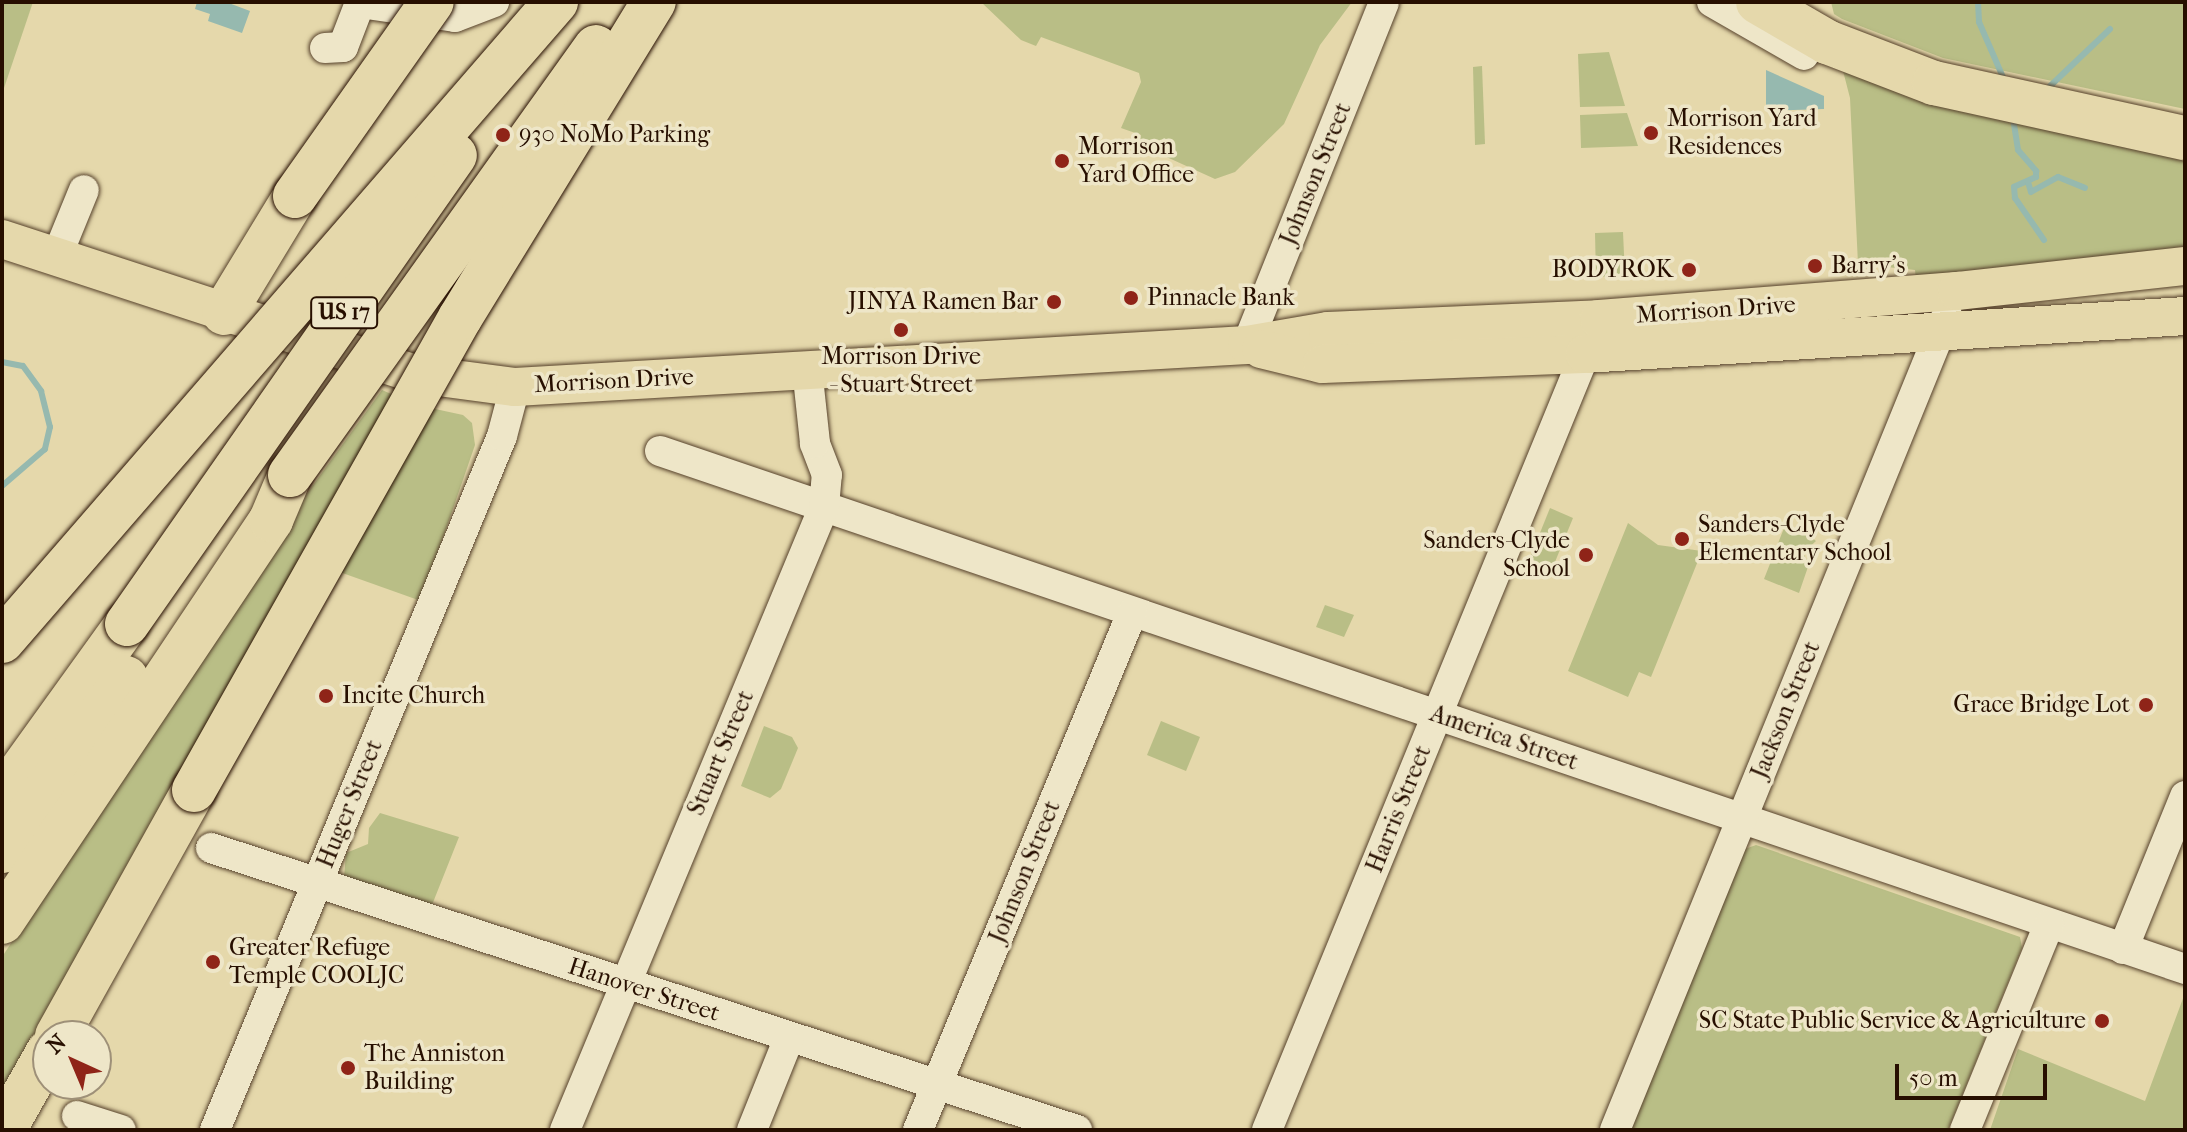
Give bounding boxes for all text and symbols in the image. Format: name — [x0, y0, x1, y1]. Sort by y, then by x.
street label: Johnson Street — [1274, 99, 1358, 249]
place label: Morrison Yard Residences — [1667, 105, 1817, 161]
place label: 930 NoMo Parking — [519, 121, 710, 149]
marker: Morrison Yard Residences — [1642, 124, 1660, 142]
marker: 930 NoMo Parking — [494, 126, 512, 144]
place label: Morrison Yard Office — [1078, 133, 1194, 189]
marker: Morrison Yard Office — [1053, 152, 1071, 170]
place label: Barry's — [1831, 252, 1905, 280]
place label: BODYROK — [1552, 256, 1673, 284]
marker: Barry's — [1806, 257, 1824, 275]
marker: BODYROK — [1680, 261, 1698, 279]
place label: Pinnacle Bank — [1147, 284, 1294, 312]
place label: JINYA Ramen Bar — [848, 288, 1038, 316]
marker: Pinnacle Bank — [1122, 289, 1140, 307]
street label: Morrison Drive — [1635, 290, 1797, 330]
marker: JINYA Ramen Bar — [1045, 293, 1063, 311]
road number: US 17 — [310, 295, 378, 331]
marker: Morrison Drive - Stuart Street — [892, 321, 910, 339]
place label: Morrison Drive - Stuart Street — [821, 343, 981, 399]
street label: Morrison Drive — [533, 362, 695, 400]
place label: Sanders-Clyde Elementary School — [1698, 511, 1891, 567]
place label: Sanders-Clyde School — [1423, 527, 1570, 583]
marker: Sanders-Clyde Elementary School — [1673, 530, 1691, 548]
marker: Sanders-Clyde School — [1577, 546, 1595, 564]
street label: Jackson Street — [1745, 637, 1827, 783]
place label: Incite Church — [342, 682, 485, 710]
street label: Stuart Street — [682, 686, 760, 820]
marker: Incite Church — [317, 687, 335, 705]
place label: Grace Bridge Lot — [1953, 691, 2130, 719]
marker: Grace Bridge Lot — [2137, 696, 2155, 714]
street label: America Street — [1426, 699, 1582, 777]
street label: Huger Street — [311, 736, 389, 872]
street label: Harris Street — [1360, 741, 1438, 877]
street label: Johnson Street — [983, 797, 1067, 947]
place label: Greater Refuge Temple COOLJC — [229, 934, 404, 990]
street label: Hanover Street — [565, 952, 723, 1028]
marker: Greater Refuge Temple COOLJC — [204, 953, 222, 971]
place label: SC State Public Service & Agriculture — [1699, 1007, 2086, 1035]
marker: SC State Public Service & Agriculture — [2093, 1012, 2111, 1030]
north arrow — [32, 1020, 112, 1100]
text: N — [42, 1029, 72, 1059]
place label: The Anniston Building — [364, 1040, 505, 1096]
scale bar — [1899, 1048, 2051, 1098]
marker: The Anniston Building — [339, 1059, 357, 1077]
text: 50 m — [1909, 1064, 1958, 1092]

